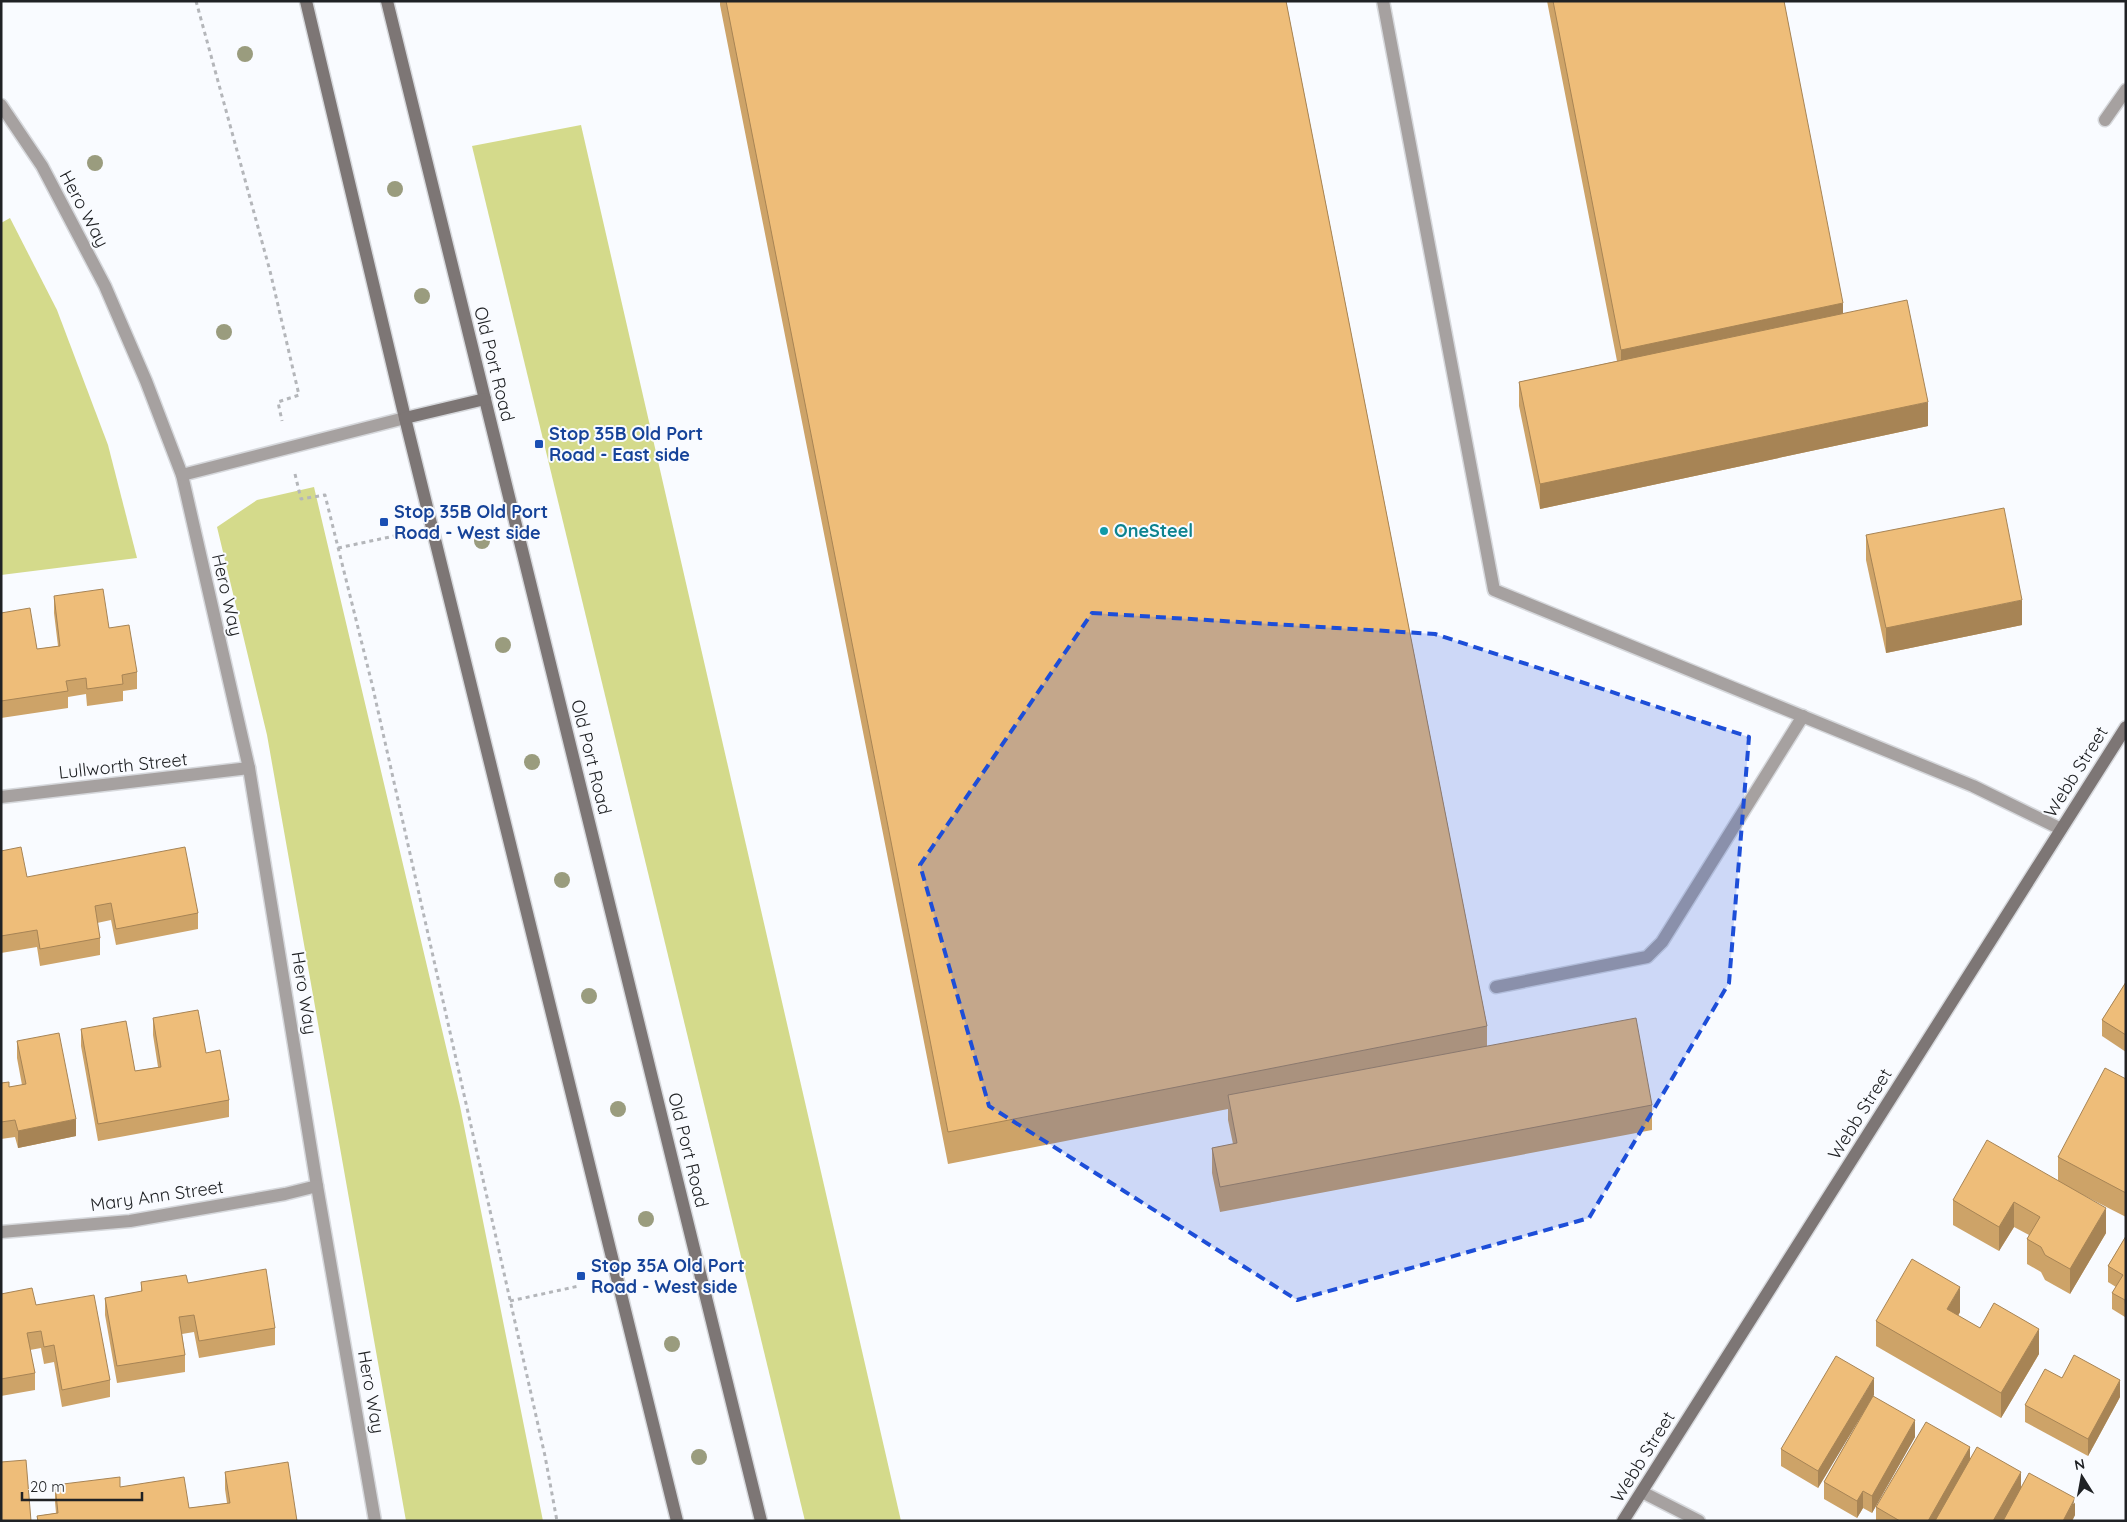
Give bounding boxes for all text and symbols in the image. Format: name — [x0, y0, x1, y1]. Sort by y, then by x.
street label: Hero Way — [55, 166, 114, 251]
street label: Old Port Road — [469, 304, 520, 424]
place label: Stop 35B Old Port Road - East side — [549, 422, 703, 466]
marker: Stop 35B Old Port Road - East side — [533, 438, 545, 450]
place label: Stop 35B Old Port Road - West side — [394, 500, 548, 544]
marker: Stop 35B Old Port Road - West side — [378, 516, 390, 528]
place label: OneSteel — [1114, 519, 1193, 542]
marker: OneSteel — [1098, 525, 1110, 537]
street label: Hero Way — [207, 551, 248, 638]
street label: Old Port Road — [566, 697, 617, 817]
street label: Webb Street — [2038, 722, 2113, 822]
street label: Lullworth Street — [57, 747, 189, 784]
street label: Hero Way — [287, 950, 322, 1036]
street label: Webb Street — [1822, 1064, 1897, 1164]
street label: Old Port Road — [663, 1090, 714, 1210]
street label: Mary Ann Street — [89, 1175, 225, 1216]
place label: Stop 35A Old Port Road - West side — [591, 1254, 745, 1298]
marker: Stop 35A Old Port Road - West side — [575, 1270, 587, 1282]
street label: Hero Way — [353, 1349, 390, 1435]
street label: Webb Street — [1605, 1407, 1680, 1507]
north arrow — [2057, 1452, 2107, 1502]
text: N — [2073, 1454, 2086, 1474]
scale bar — [22, 1470, 142, 1502]
text: 20 m — [30, 1477, 65, 1496]

